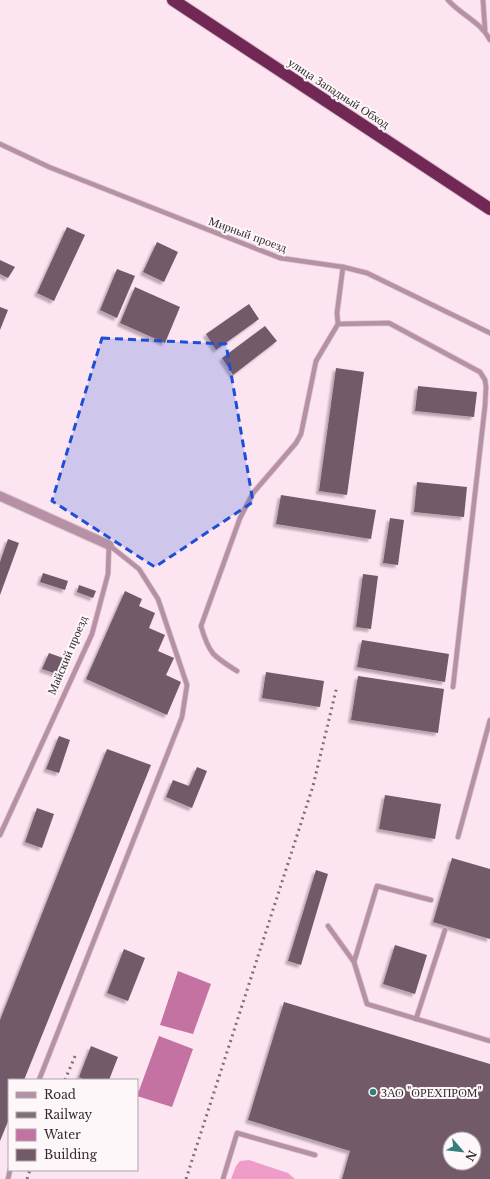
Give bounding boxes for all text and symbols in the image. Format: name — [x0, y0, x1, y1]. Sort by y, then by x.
street label: улица Западный Обход — [285, 55, 393, 131]
street label: Мирный проезд — [207, 213, 289, 255]
street label: Майский проезд — [44, 613, 90, 697]
legend — [8, 1079, 138, 1171]
place label: ЗАО "ОРЕХПРОМ" — [381, 1085, 482, 1100]
text: Road — [44, 1087, 76, 1102]
marker: ЗАО "ОРЕХПРОМ" — [368, 1087, 378, 1097]
text: Railway — [44, 1107, 93, 1122]
text: Water — [43, 1127, 81, 1142]
north arrow — [442, 1131, 482, 1171]
text: Building — [44, 1147, 98, 1162]
text: N — [462, 1148, 479, 1164]

